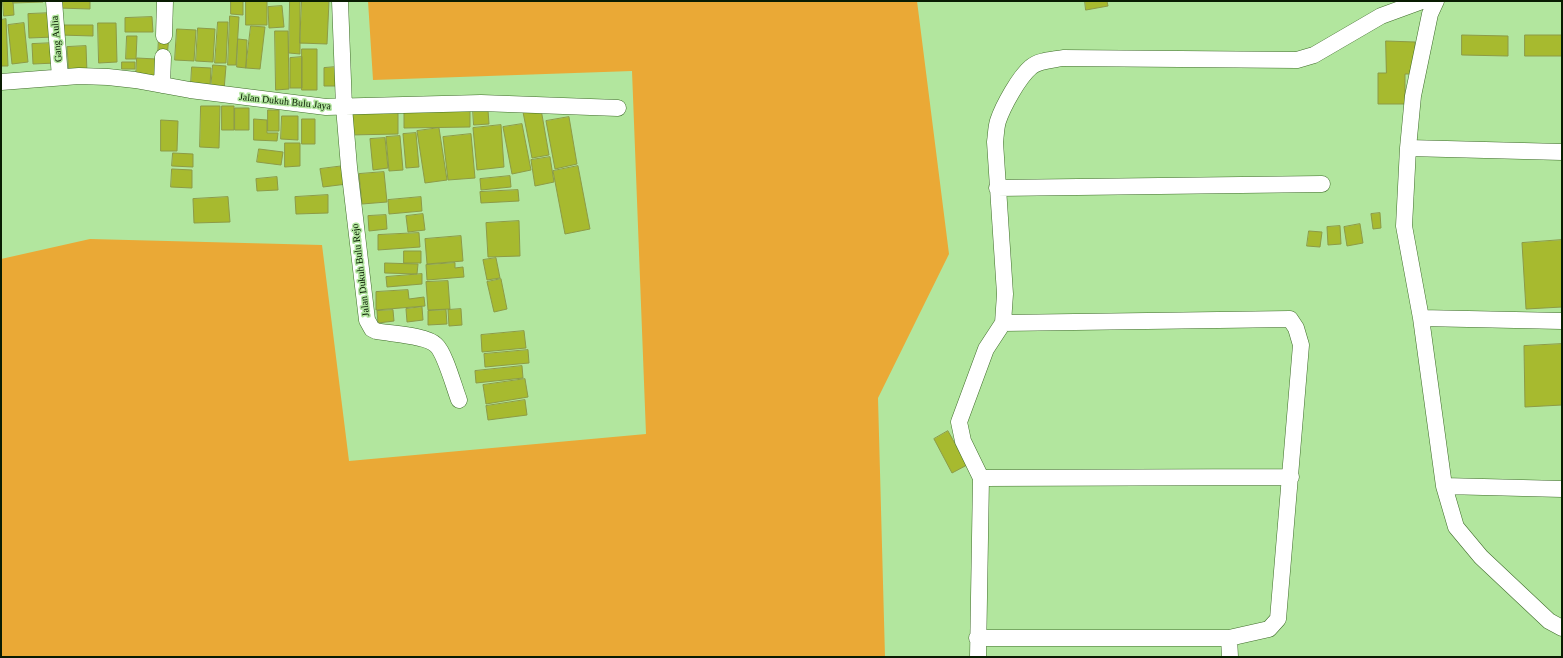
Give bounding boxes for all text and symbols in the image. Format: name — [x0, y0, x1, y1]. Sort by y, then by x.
street label: Gang Aulia — [49, 15, 65, 63]
street label: Jalan Dukuh Bulu Jaya — [238, 91, 332, 113]
street label: Jalan Dukuh Bulu Rejo — [349, 223, 373, 317]

